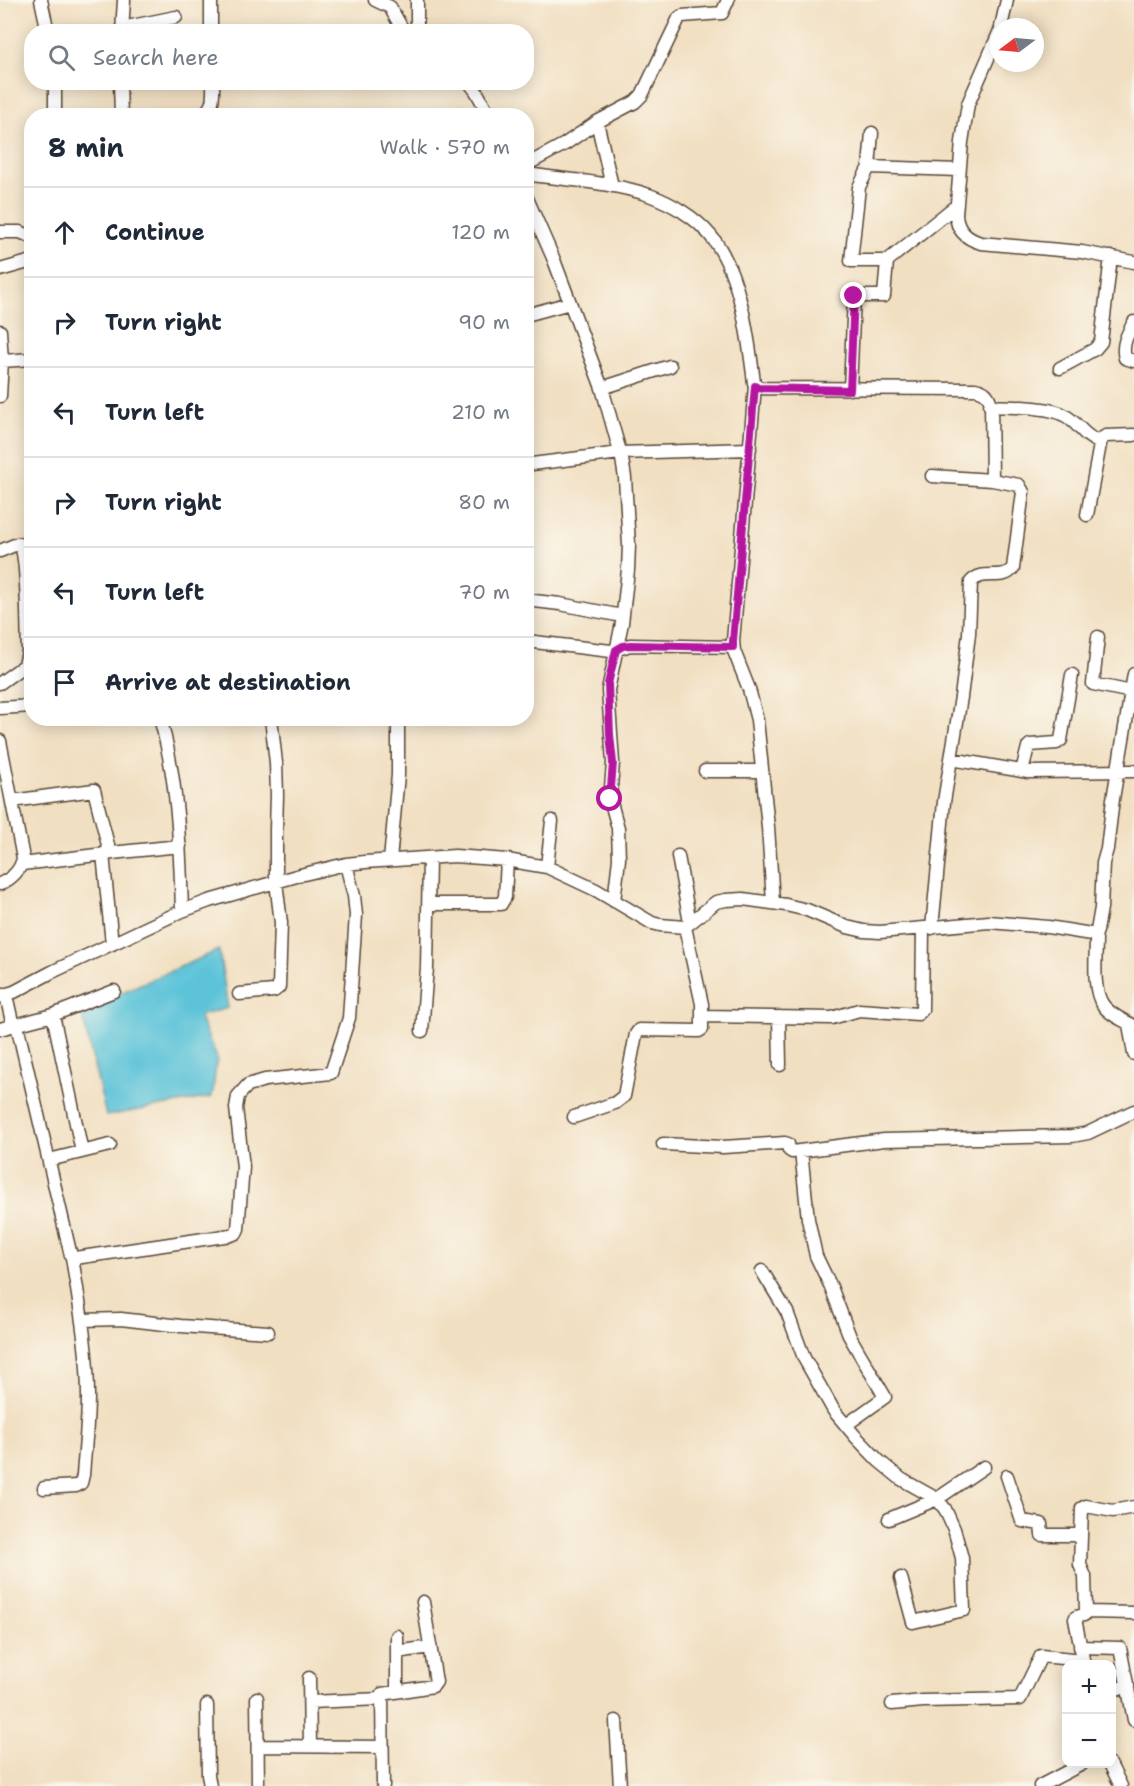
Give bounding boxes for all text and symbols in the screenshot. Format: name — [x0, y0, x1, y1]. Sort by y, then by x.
north arrow — [990, 18, 1044, 72]
search box — [24, 24, 534, 90]
icon: search — [45, 41, 78, 74]
text: Search here — [93, 43, 219, 72]
text: 8 min — [48, 130, 124, 165]
text: Walk · 570 m — [380, 134, 510, 160]
icon: ahead — [48, 216, 81, 249]
text: Continue — [105, 218, 205, 247]
text: 120 m — [451, 219, 510, 245]
route end — [840, 282, 866, 308]
icon: right — [48, 306, 81, 339]
text: Turn right — [105, 308, 222, 337]
text: 90 m — [458, 309, 510, 335]
icon: left — [48, 396, 81, 429]
text: Turn left — [105, 398, 204, 427]
text: 210 m — [451, 399, 510, 425]
icon: right — [48, 486, 81, 519]
text: Turn right — [105, 488, 222, 517]
text: 80 m — [458, 489, 510, 515]
icon: left — [48, 576, 81, 609]
text: Turn left — [105, 578, 204, 607]
text: 70 m — [458, 579, 510, 605]
icon: arrive — [48, 666, 81, 699]
text: Arrive at destination — [105, 668, 351, 697]
route start — [596, 785, 622, 811]
map controls — [1062, 1660, 1116, 1768]
button: + — [1062, 1660, 1116, 1714]
button: − — [1062, 1714, 1116, 1768]

